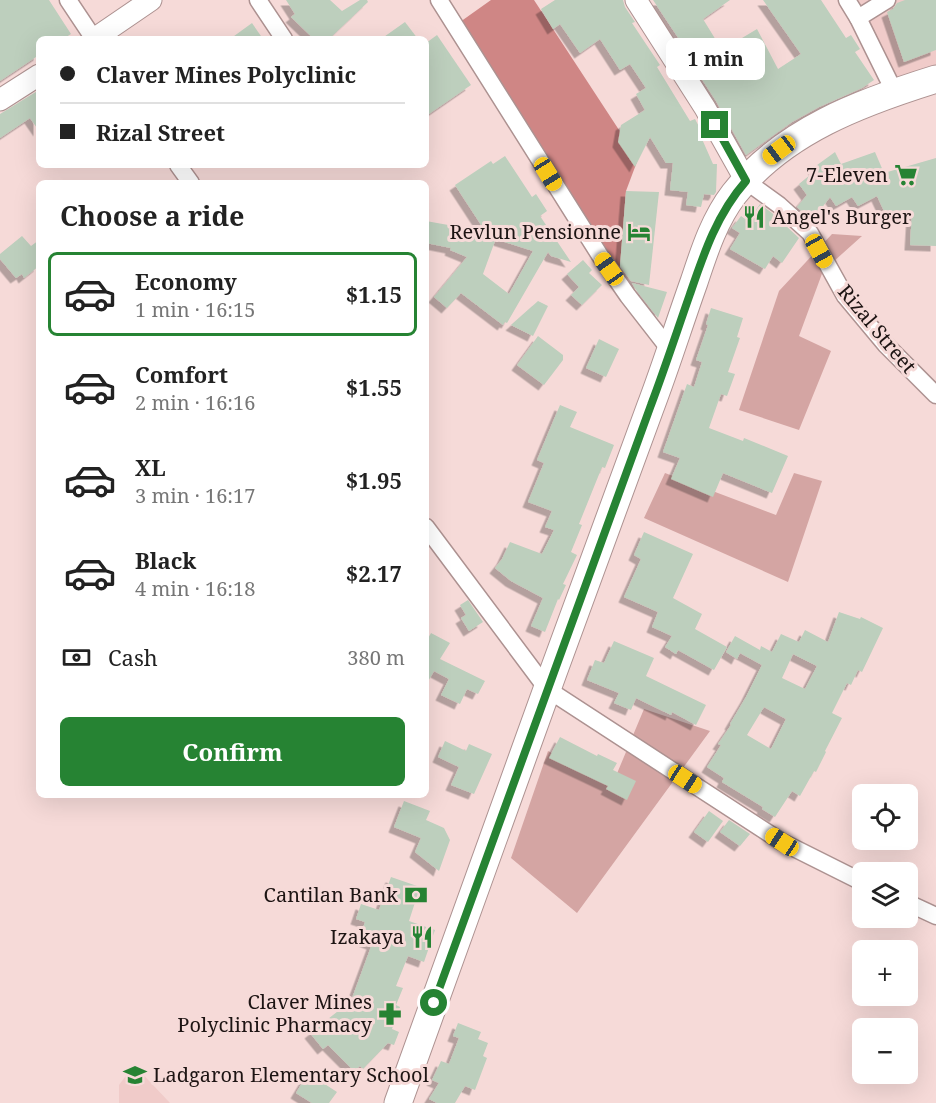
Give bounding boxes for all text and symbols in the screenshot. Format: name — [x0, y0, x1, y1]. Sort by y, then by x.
callout: 1 min — [666, 38, 764, 80]
text: 1 min — [687, 45, 744, 72]
text: Claver Mines Polyclinic — [96, 59, 356, 89]
route end — [701, 111, 728, 138]
text: Rizal Street — [96, 117, 225, 147]
car — [759, 132, 799, 168]
car — [531, 154, 565, 194]
place label: 7-Eleven — [806, 161, 888, 188]
supermarket icon: 7-Eleven — [893, 162, 919, 188]
text: Choose a ride — [60, 197, 245, 234]
place label: Angel's Burger — [772, 203, 912, 230]
restaurant icon: Angel's Burger — [741, 204, 767, 230]
place label: Revlun Pensionne — [449, 218, 621, 245]
hotel icon: Revlun Pensionne — [626, 219, 652, 245]
car — [802, 231, 836, 271]
car — [591, 249, 627, 289]
text: Economy — [135, 266, 237, 296]
icon: car — [63, 267, 117, 321]
text: $1.15 — [346, 279, 402, 309]
street label: Rizal Street — [832, 279, 922, 379]
text: 1 min · 16:15 — [135, 296, 255, 323]
text: Comfort — [135, 359, 228, 389]
icon: car — [63, 360, 117, 414]
text: $1.55 — [346, 372, 402, 402]
text: 2 min · 16:16 — [135, 389, 255, 416]
text: XL — [135, 452, 166, 482]
icon: car — [63, 453, 117, 507]
text: $1.95 — [346, 465, 402, 495]
text: 3 min · 16:17 — [135, 482, 255, 509]
text: Black — [135, 545, 196, 575]
icon: car — [63, 546, 117, 600]
text: $2.17 — [346, 558, 402, 588]
text: 4 min · 16:18 — [135, 575, 255, 602]
icon: cash — [60, 641, 93, 674]
text: Cash — [108, 642, 158, 672]
text: 380 m — [347, 644, 405, 671]
button: Confirm — [60, 717, 405, 786]
car — [665, 762, 705, 796]
map controls — [852, 784, 918, 1084]
button: locate — [852, 784, 918, 850]
car — [762, 825, 802, 859]
button: layers — [852, 862, 918, 928]
place label: Cantilan Bank — [264, 881, 398, 908]
bank icon: Cantilan Bank — [403, 882, 429, 908]
place label: Izakaya — [330, 923, 404, 950]
restaurant icon: Izakaya — [409, 924, 435, 950]
button: + — [852, 940, 918, 1006]
place label: Claver Mines Polyclinic Pharmacy — [177, 988, 373, 1038]
route start — [420, 989, 447, 1016]
pharmacy icon: Claver Mines Polyclinic Pharmacy — [377, 1001, 403, 1027]
button: − — [852, 1018, 918, 1084]
place label: Ladgaron Elementary School — [153, 1061, 429, 1088]
school or university icon: Ladgaron Elementary School — [122, 1062, 148, 1088]

